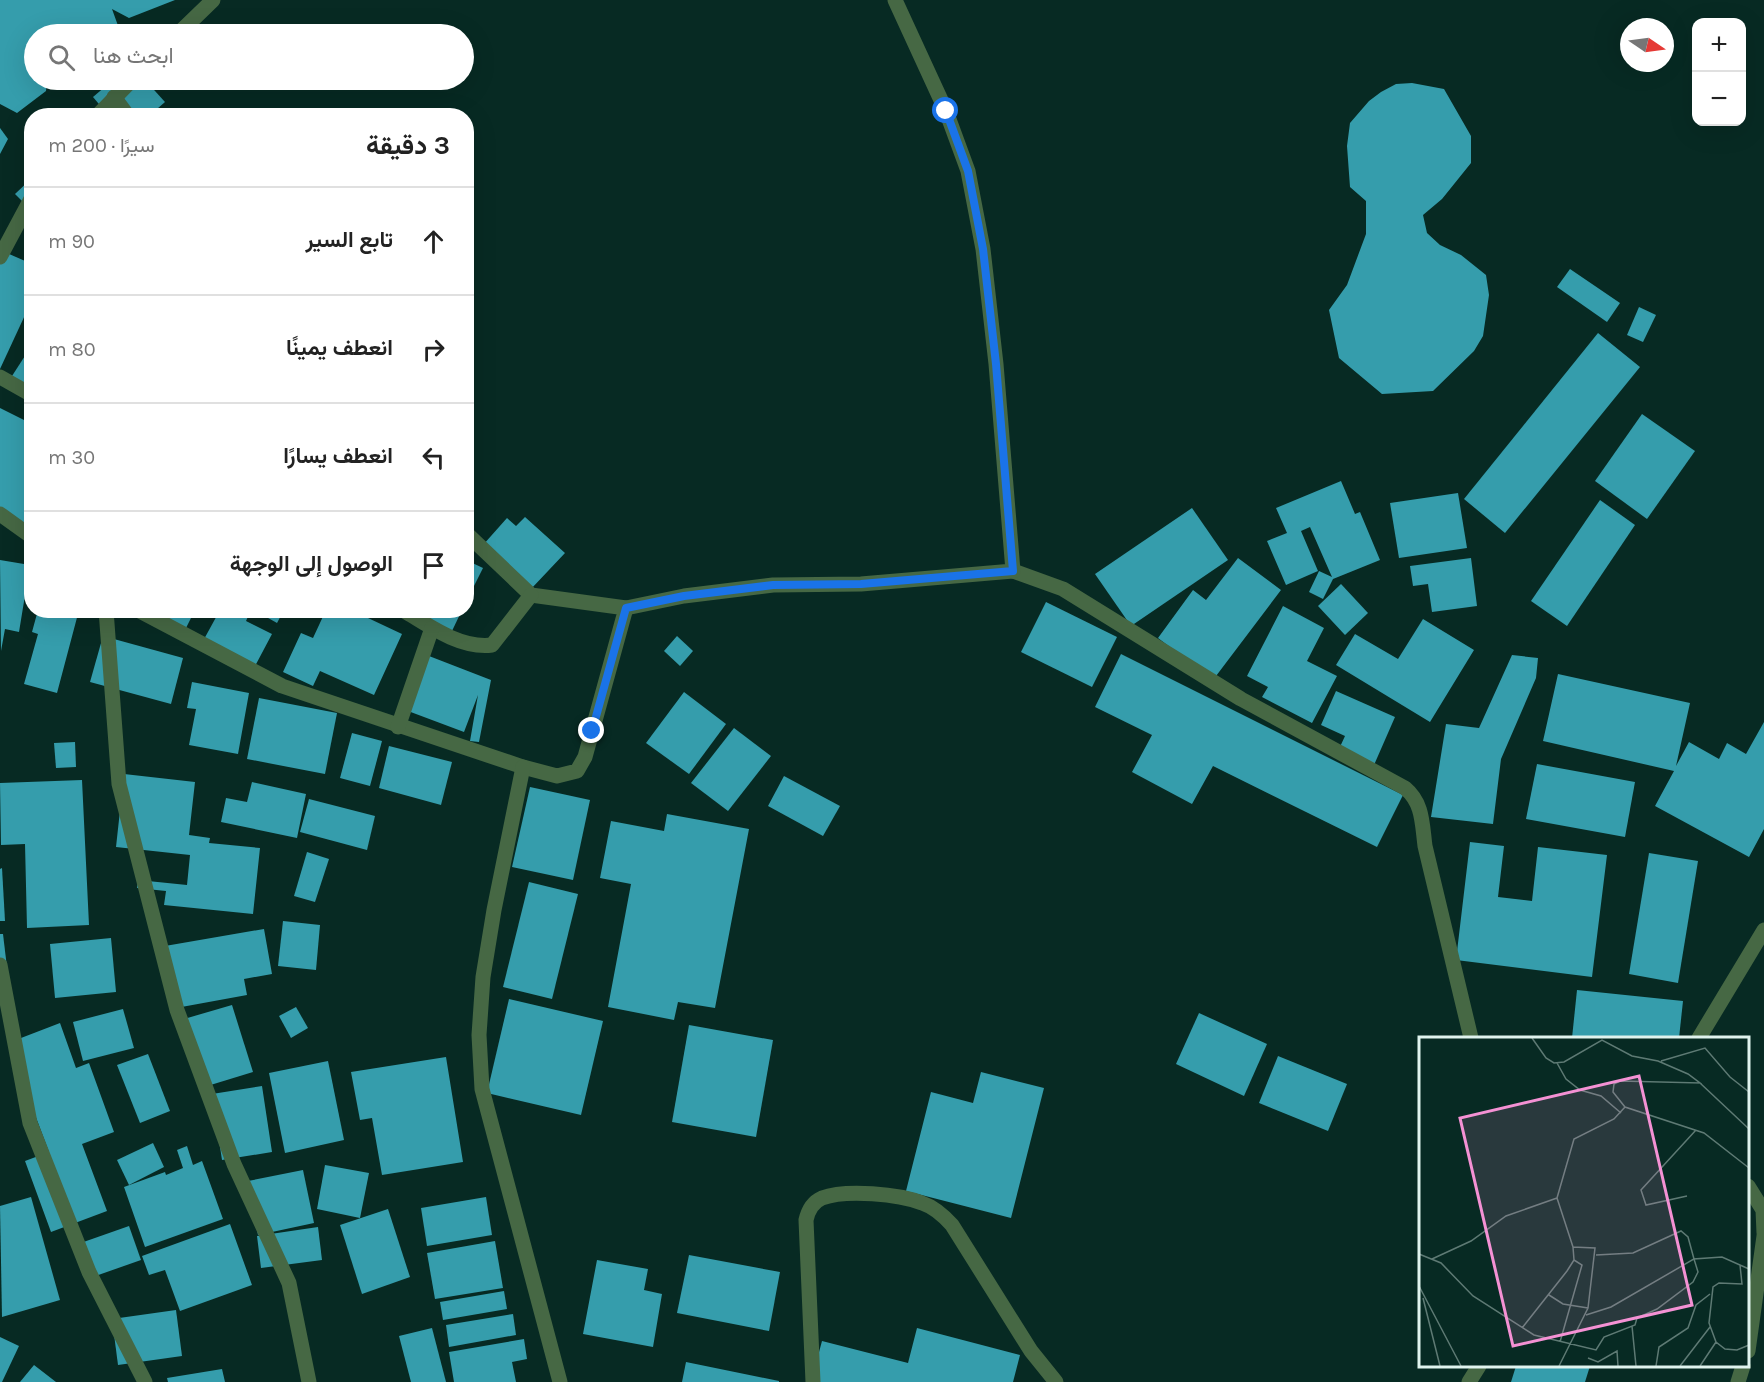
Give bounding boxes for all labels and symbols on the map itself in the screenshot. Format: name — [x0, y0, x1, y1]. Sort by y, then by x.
north arrow — [1620, 18, 1674, 72]
route start — [932, 97, 958, 123]
route end — [578, 717, 604, 743]
inset map — [1419, 1037, 1749, 1367]

